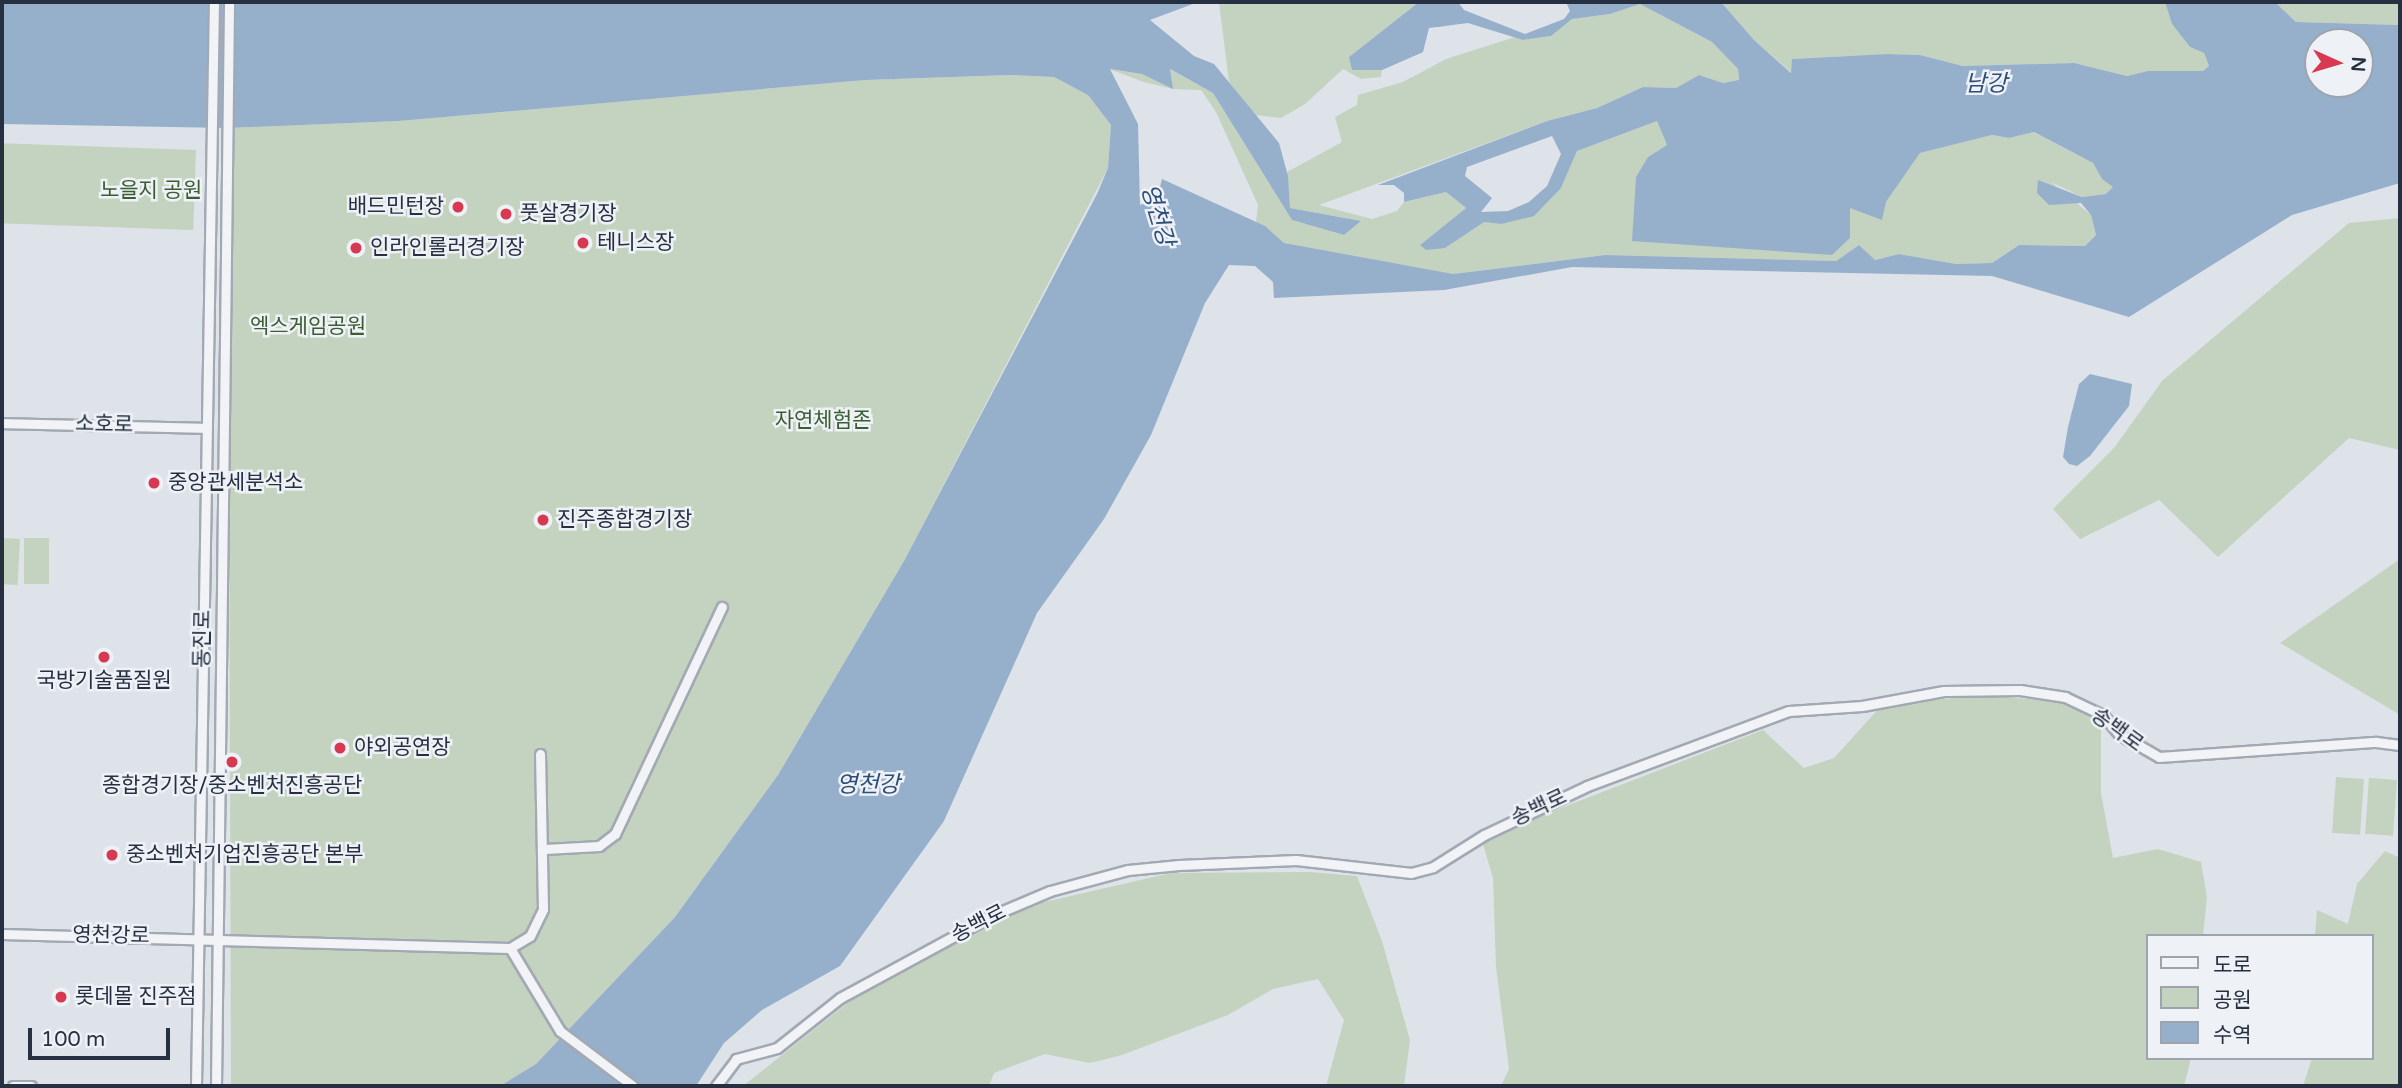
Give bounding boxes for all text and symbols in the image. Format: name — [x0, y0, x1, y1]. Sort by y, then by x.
north arrow — [2304, 28, 2374, 98]
text: N — [2346, 56, 2369, 73]
water label: 남강 — [1965, 70, 2007, 98]
park label: 노을지 공원 — [100, 178, 202, 204]
water label: 영천강 — [1135, 181, 1179, 249]
place label: 배드민턴장 — [347, 194, 444, 220]
marker: 배드민턴장 — [450, 199, 466, 215]
place label: 풋살경기장 — [520, 201, 617, 227]
marker: 풋살경기장 — [498, 206, 514, 222]
place label: 테니스장 — [597, 230, 674, 256]
place label: 인라인롤러경기장 — [370, 235, 525, 261]
marker: 테니스장 — [575, 235, 591, 251]
marker: 인라인롤러경기장 — [348, 240, 364, 256]
park label: 엑스게임공원 — [250, 314, 366, 340]
park label: 자연체험존 — [775, 408, 871, 434]
street label: 소호로 — [75, 412, 133, 438]
place label: 중앙관세분석소 — [168, 470, 303, 496]
marker: 중앙관세분석소 — [146, 475, 162, 491]
place label: 진주종합경기장 — [557, 507, 692, 533]
marker: 진주종합경기장 — [535, 512, 551, 528]
street label: 동진로 — [190, 610, 216, 668]
marker: 국방기술품질원 — [96, 649, 112, 665]
place label: 국방기술품질원 — [36, 668, 172, 694]
street label: 송백로 — [2086, 703, 2148, 757]
place label: 야외공연장 — [354, 735, 451, 761]
marker: 야외공연장 — [332, 740, 348, 756]
marker: 종합경기장/중소벤처진흥공단 — [224, 754, 240, 770]
water label: 영천강 — [836, 771, 900, 799]
place label: 종합경기장/중소벤처진흥공단 — [102, 773, 362, 799]
street label: 송백로 — [1507, 784, 1571, 832]
place label: 중소벤처기업진흥공단 본부 — [126, 842, 363, 868]
marker: 중소벤처기업진흥공단 본부 — [104, 847, 120, 863]
street label: 송백로 — [947, 900, 1011, 948]
street label: 영천강로 — [72, 923, 150, 949]
legend — [2146, 934, 2374, 1060]
text: 도로 — [2213, 953, 2252, 978]
place label: 롯데몰 진주점 — [75, 984, 196, 1010]
text: 공원 — [2213, 988, 2252, 1013]
marker: 롯데몰 진주점 — [53, 989, 69, 1005]
scale bar — [32, 1014, 173, 1058]
text: 수역 — [2213, 1023, 2252, 1048]
text: 100 m — [41, 1027, 105, 1052]

